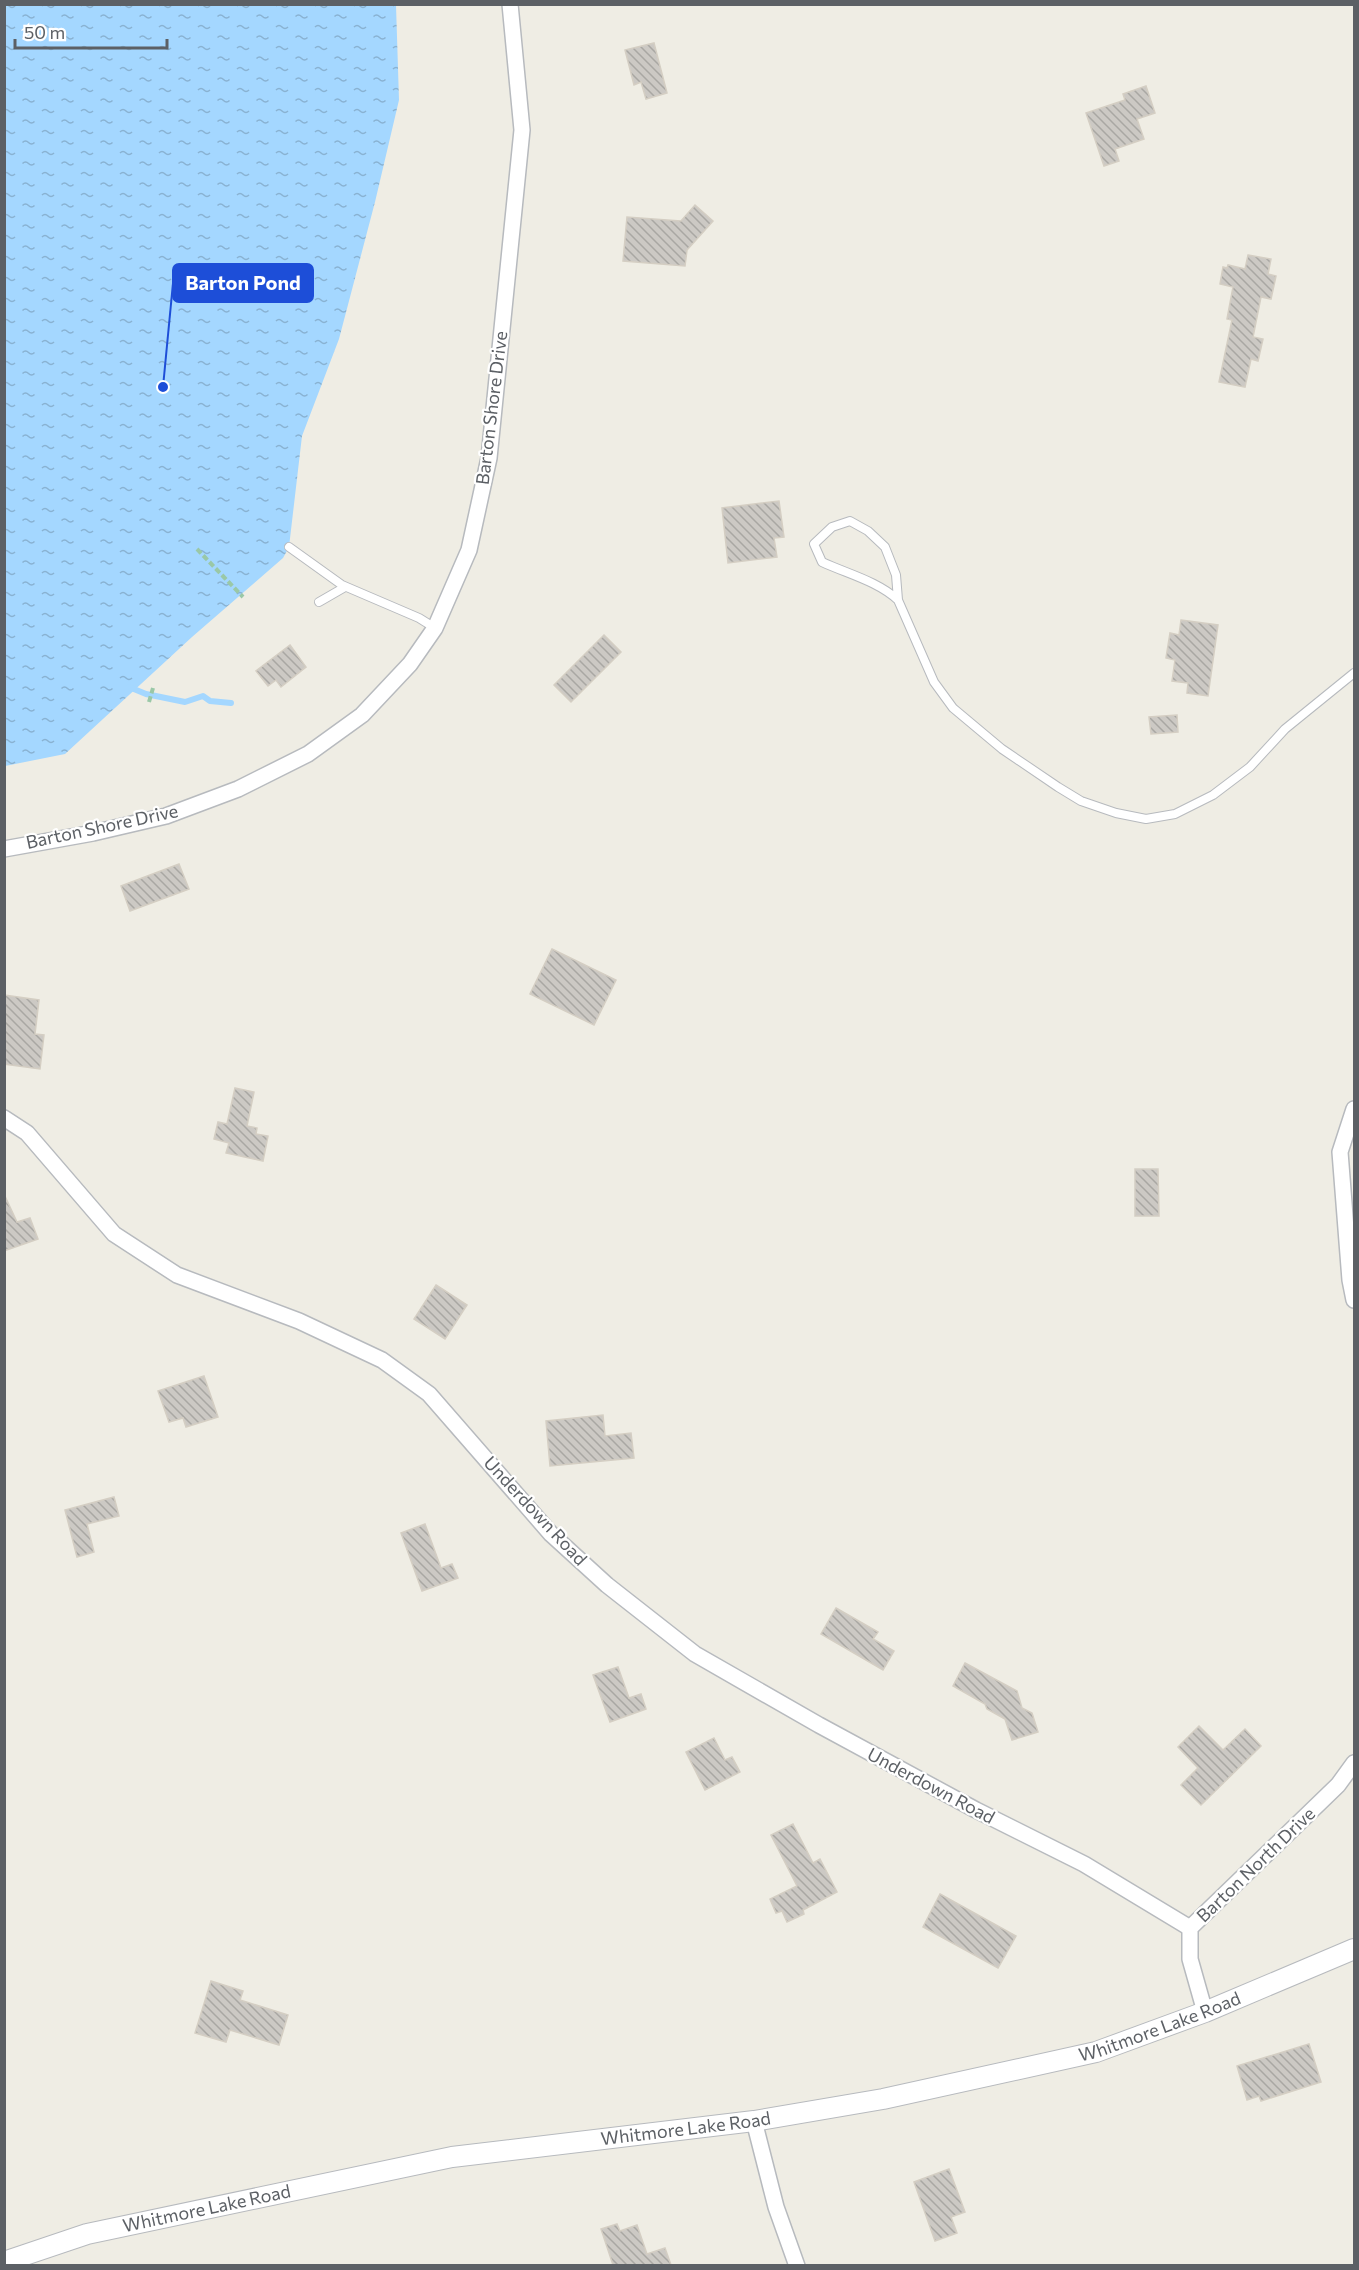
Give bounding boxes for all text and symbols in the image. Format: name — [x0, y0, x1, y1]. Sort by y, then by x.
scale bar — [15, 12, 166, 50]
text: 50 m — [24, 21, 65, 43]
callout: Barton Pond — [173, 264, 313, 302]
text: Barton Pond — [185, 270, 301, 294]
street label: Barton Shore Drive — [471, 330, 511, 486]
street label: Barton Shore Drive — [24, 799, 180, 853]
street label: Underdown Road — [480, 1451, 592, 1569]
street label: Underdown Road — [864, 1742, 999, 1828]
street label: Barton North Drive — [1192, 1802, 1319, 1926]
street label: Whitmore Lake Road — [1076, 1986, 1244, 2066]
street label: Whitmore Lake Road — [599, 2106, 772, 2149]
street label: Whitmore Lake Road — [121, 2179, 293, 2236]

